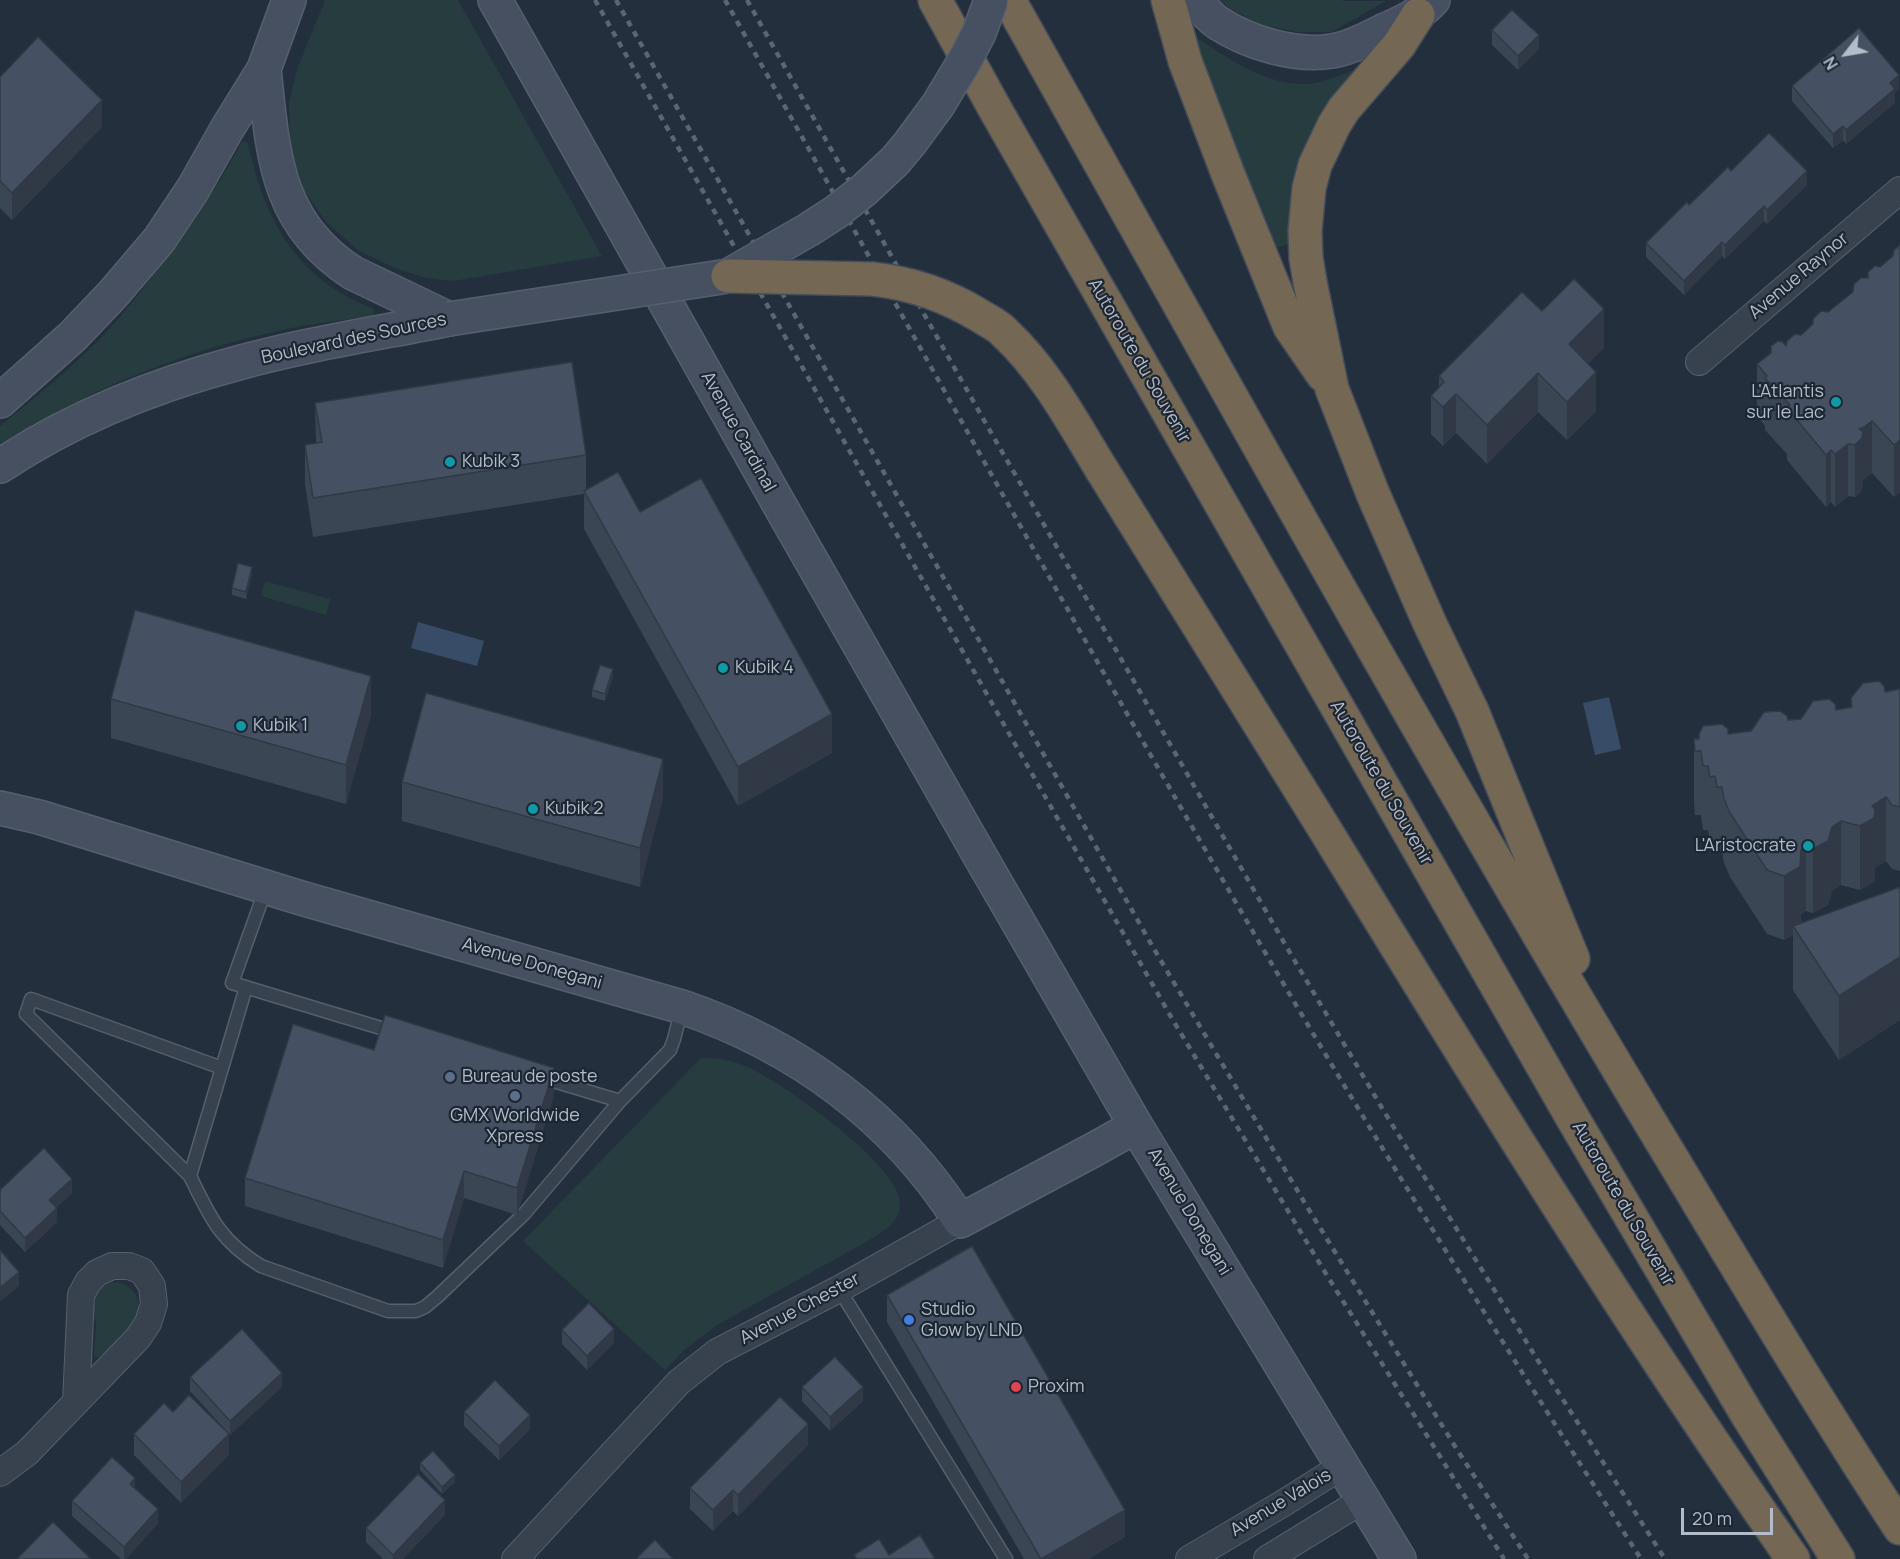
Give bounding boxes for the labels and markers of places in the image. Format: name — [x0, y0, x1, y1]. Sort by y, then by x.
place label: L'Atlantis sur le Lac — [1746, 381, 1824, 424]
marker: L'Atlantis sur le Lac — [1829, 395, 1843, 409]
place label: Kubik 3 — [462, 451, 520, 473]
marker: Kubik 3 — [443, 455, 457, 469]
place label: Kubik 4 — [735, 657, 794, 679]
marker: Kubik 4 — [716, 661, 730, 675]
place label: Kubik 1 — [253, 715, 308, 737]
marker: Kubik 1 — [234, 719, 248, 733]
place label: Kubik 2 — [545, 798, 603, 820]
marker: Kubik 2 — [526, 802, 540, 816]
place label: L'Aristocrate — [1695, 835, 1796, 857]
marker: L'Aristocrate — [1801, 839, 1815, 853]
place label: Bureau de poste — [462, 1066, 597, 1088]
marker: Bureau de poste — [443, 1070, 457, 1084]
marker: GMX Worldwide Xpress — [508, 1089, 522, 1103]
place label: GMX Worldwide Xpress — [450, 1105, 580, 1148]
place label: Studio Glow by LND — [921, 1299, 1022, 1342]
marker: Studio Glow by LND — [902, 1313, 916, 1327]
place label: Proxim — [1028, 1376, 1085, 1398]
marker: Proxim — [1009, 1380, 1023, 1394]

